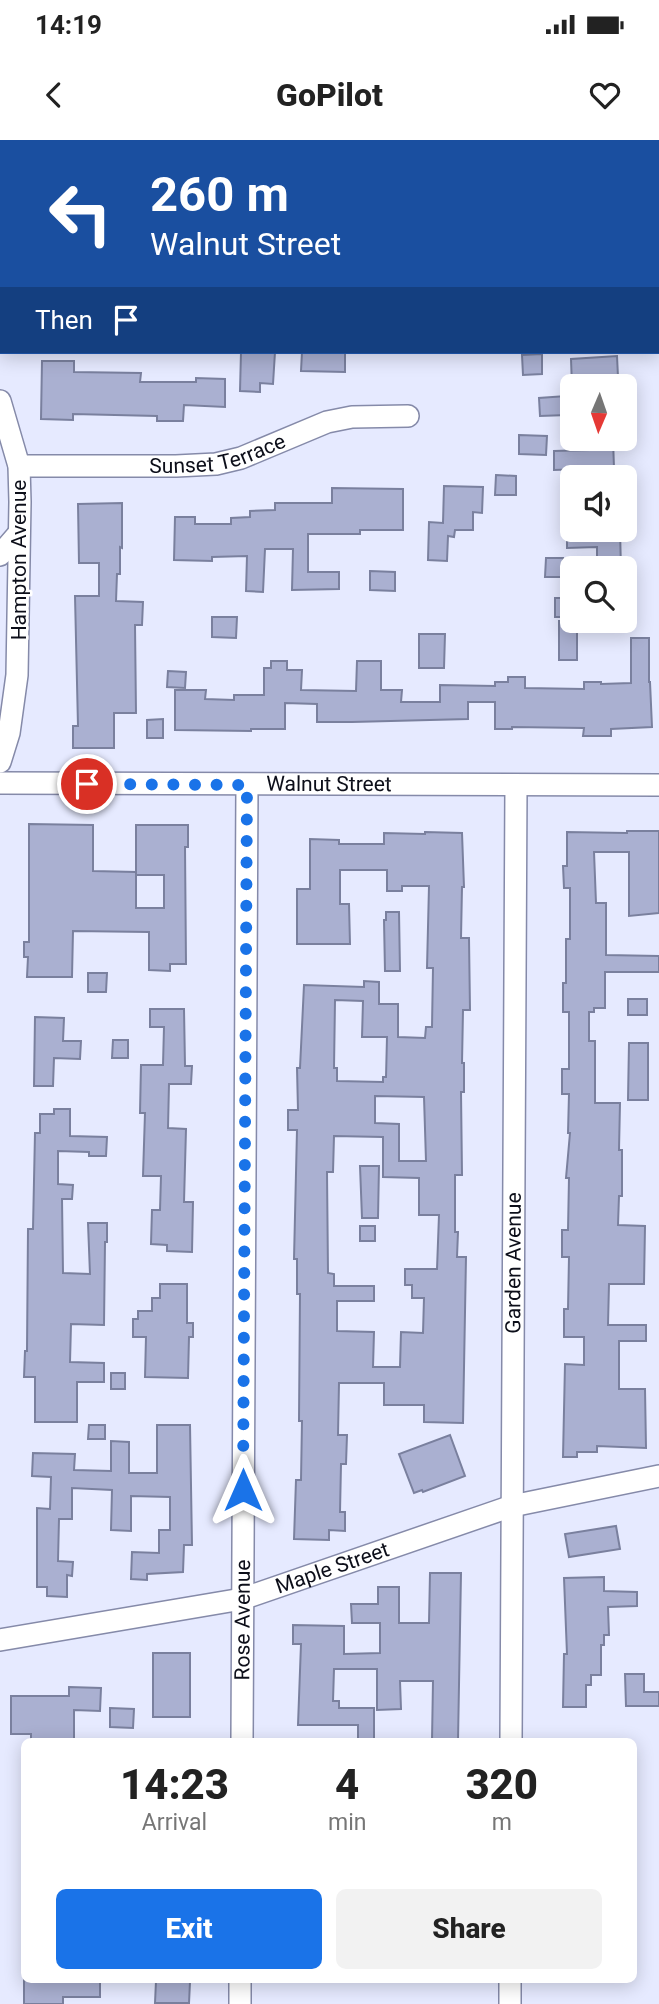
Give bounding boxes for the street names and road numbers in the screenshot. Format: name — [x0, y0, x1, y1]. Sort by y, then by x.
street label: Sunset Terrace — [149, 429, 289, 478]
street label: Hampton Avenue — [7, 480, 31, 640]
street label: Walnut Street — [266, 772, 392, 796]
street label: Garden Avenue — [501, 1192, 526, 1334]
street label: Maple Street — [272, 1537, 392, 1599]
street label: Rose Avenue — [230, 1560, 255, 1680]

